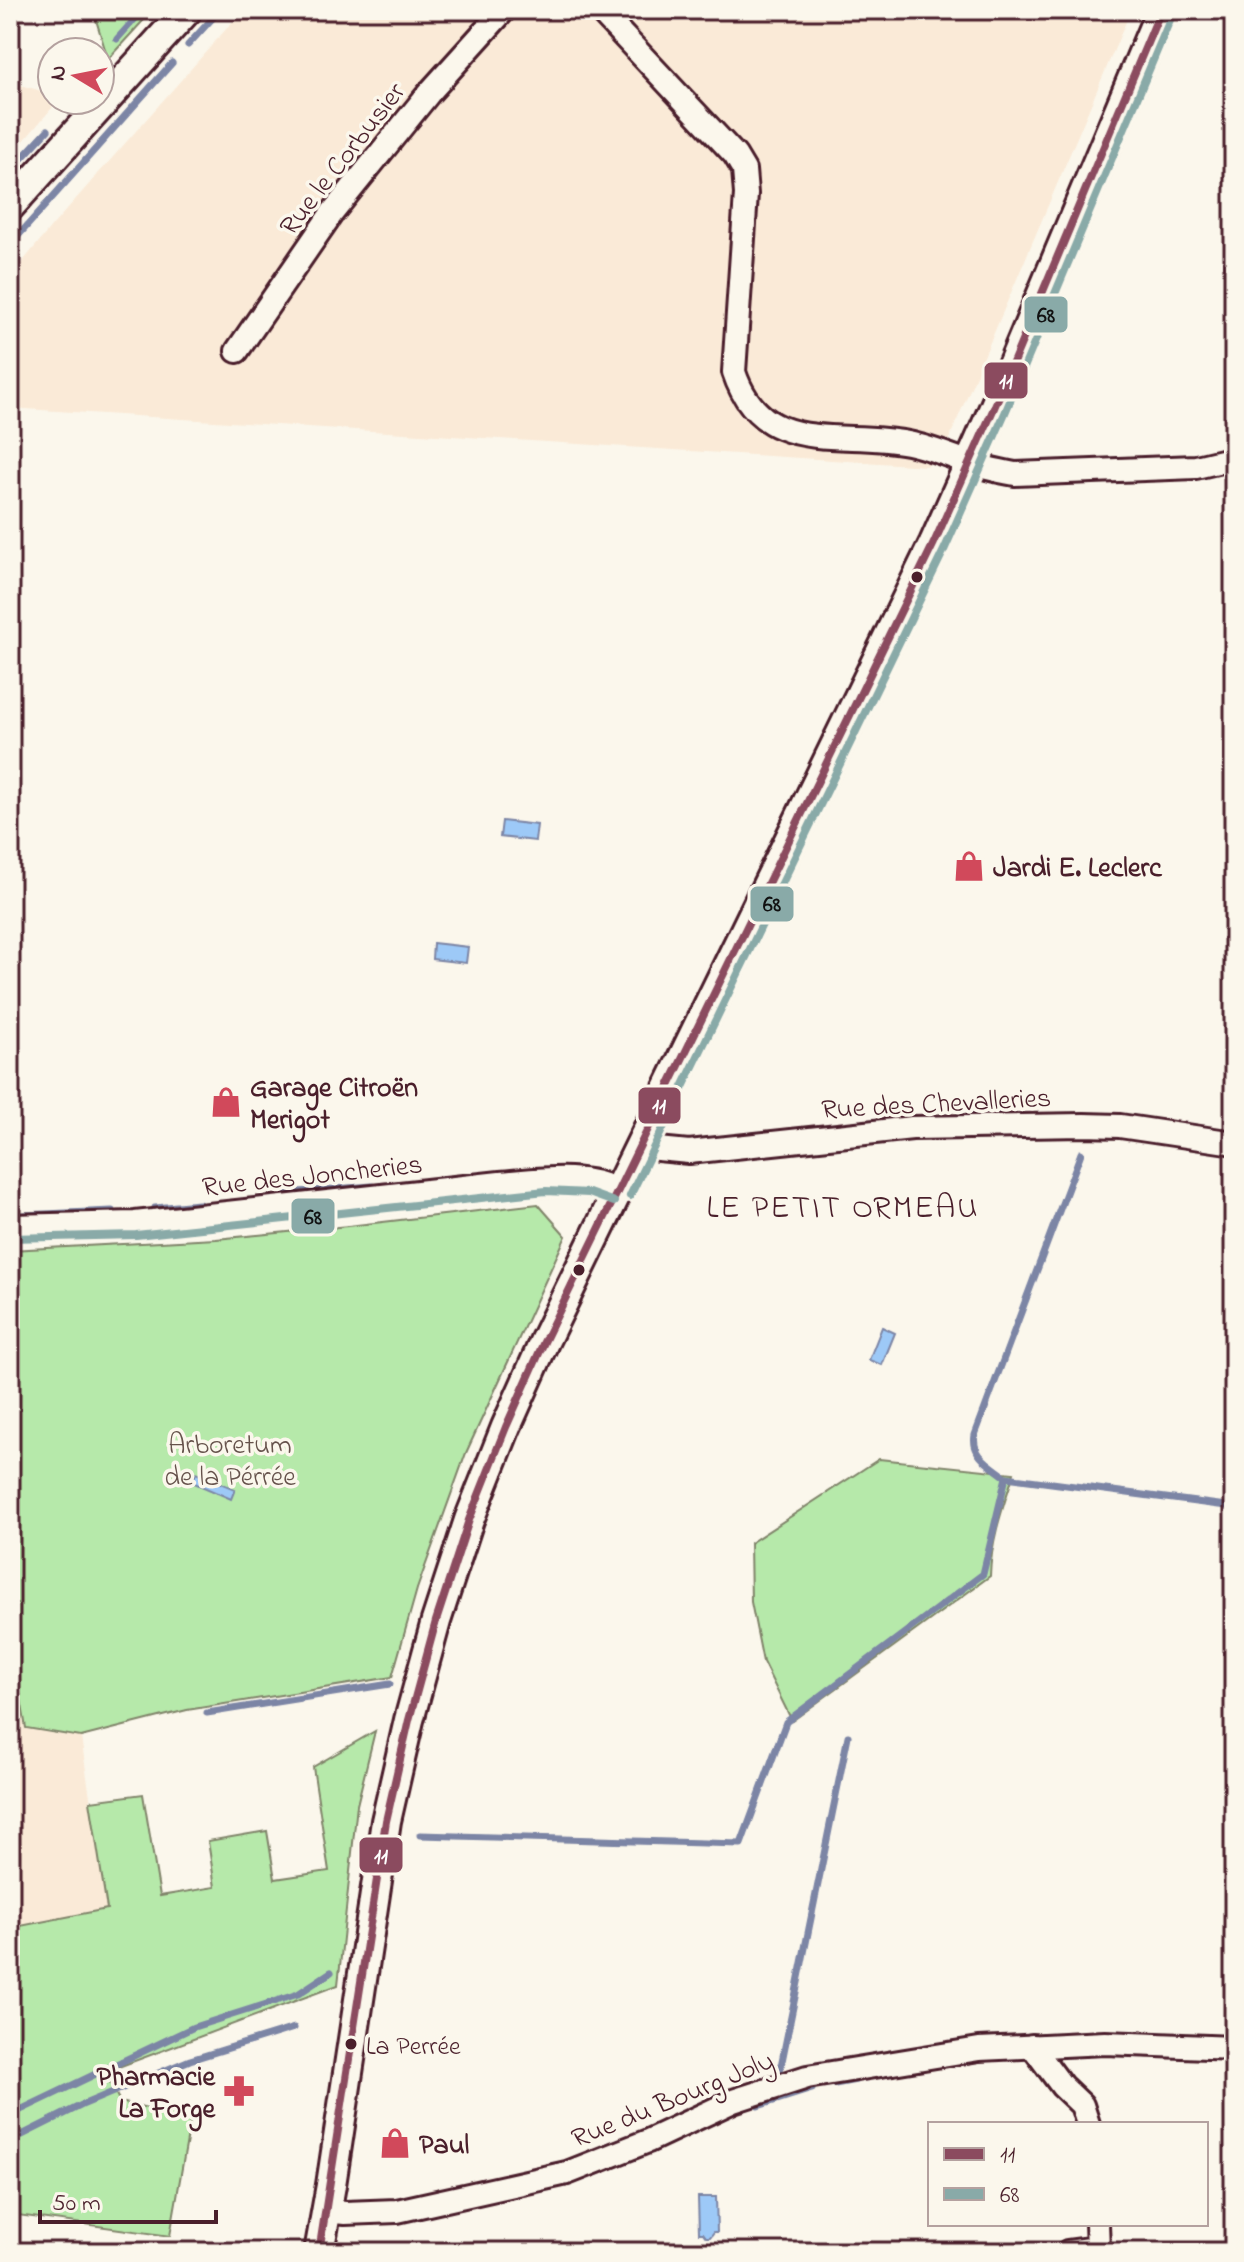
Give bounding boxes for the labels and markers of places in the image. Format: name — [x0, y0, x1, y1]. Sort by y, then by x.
unlabelled marker — [909, 569, 925, 585]
shop icon: Jardi E. Leclerc — [952, 849, 986, 883]
place label: Jardi E. Leclerc — [993, 849, 1162, 890]
place label: Garage Citroën Merigot — [250, 1069, 418, 1143]
shop icon: Garage Citroën Merigot — [209, 1085, 243, 1119]
unlabelled marker — [571, 1262, 587, 1278]
place label: La Perrée — [366, 2029, 461, 2067]
marker: La Perrée — [343, 2036, 359, 2052]
place label: Pharmacie La Forge — [97, 2058, 216, 2132]
pharmacy icon: Pharmacie La Forge — [222, 2074, 256, 2108]
shop icon: Paul — [378, 2126, 412, 2160]
place label: Paul — [419, 2126, 470, 2167]

